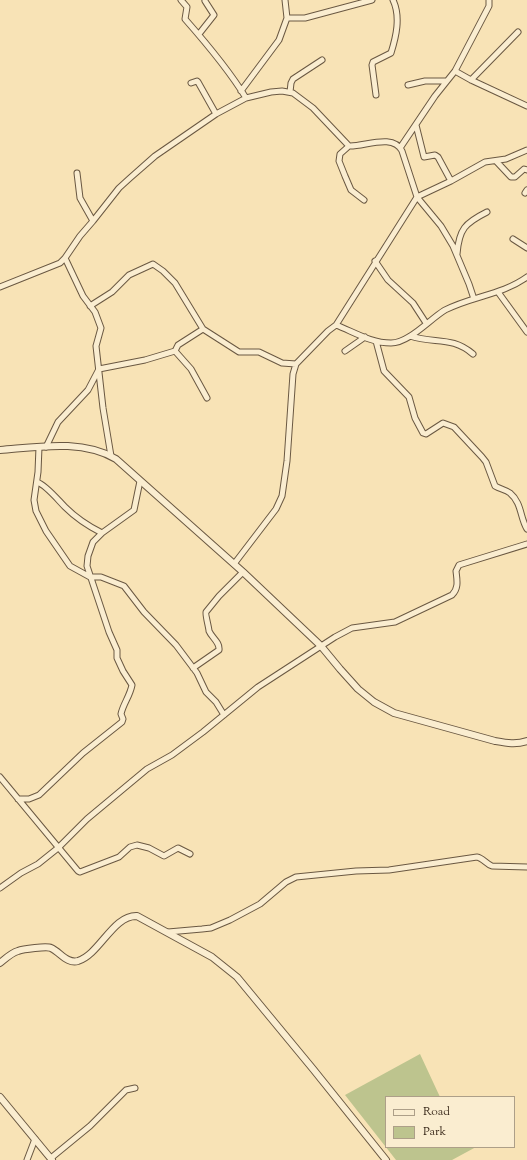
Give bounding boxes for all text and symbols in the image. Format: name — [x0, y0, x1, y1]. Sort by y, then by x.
legend — [385, 1096, 515, 1148]
text: Road — [423, 1103, 450, 1121]
text: Park — [423, 1123, 446, 1141]

